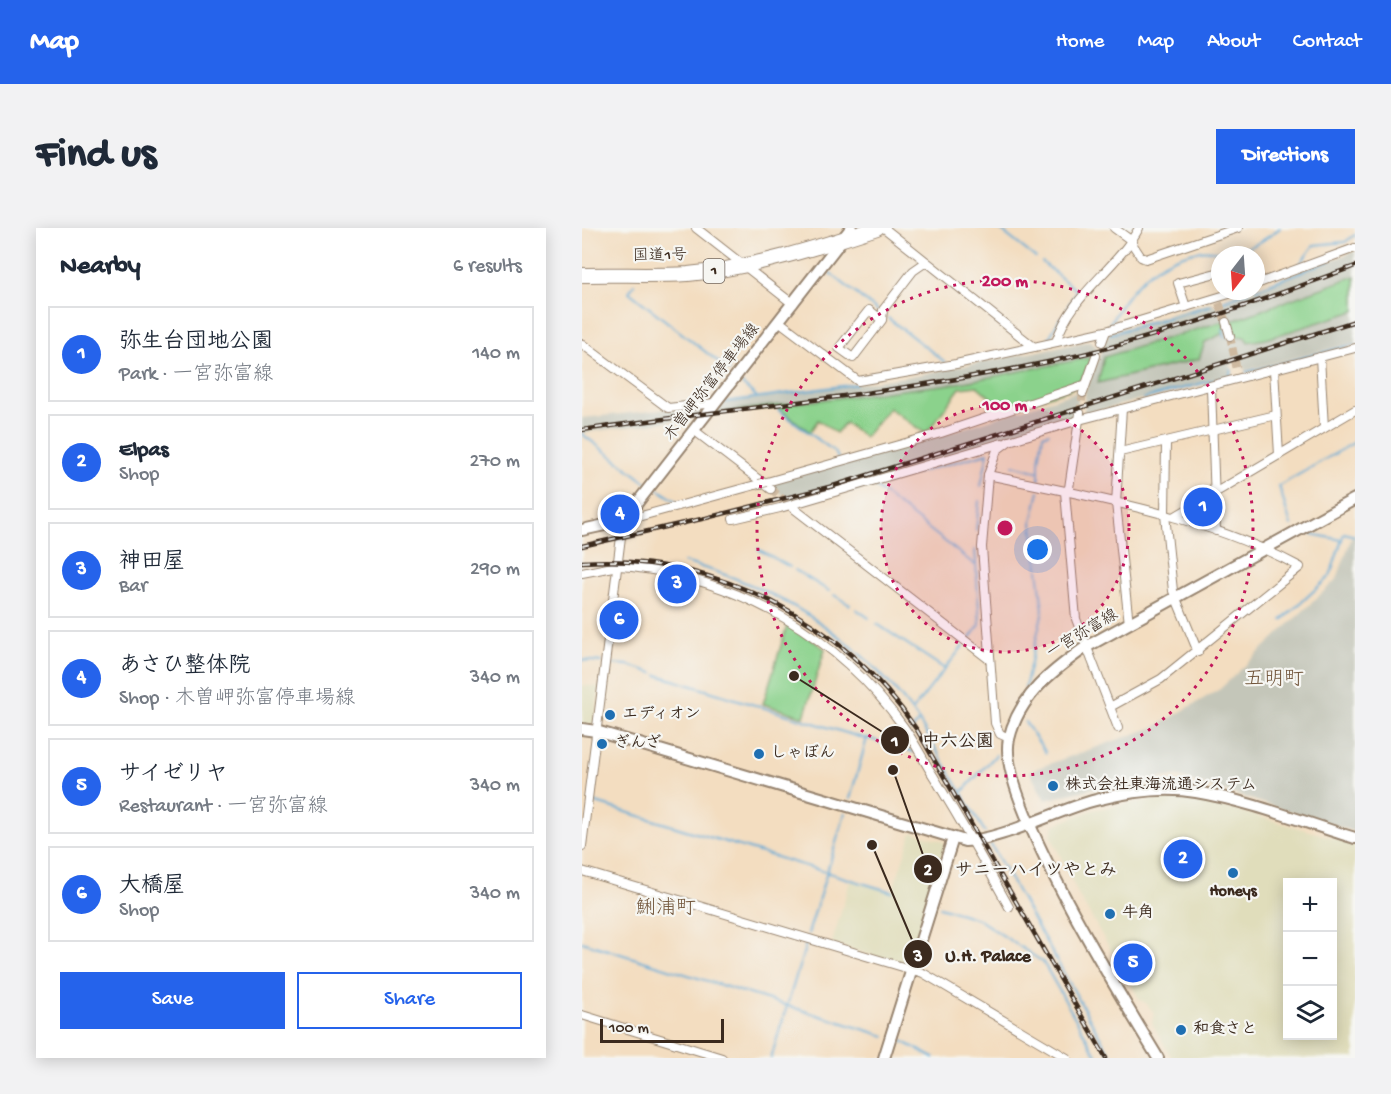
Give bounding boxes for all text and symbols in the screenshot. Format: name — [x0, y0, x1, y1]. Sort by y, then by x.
text: Map — [30, 26, 79, 59]
text: Home — [1056, 30, 1104, 55]
text: Map — [1137, 30, 1174, 55]
text: About — [1207, 30, 1260, 55]
text: Contact — [1293, 30, 1361, 55]
button: Directions — [1216, 129, 1355, 184]
text: Find us — [36, 132, 156, 181]
street label: 国道1号 — [633, 246, 687, 267]
north arrow — [1211, 246, 1265, 300]
text: Nearby — [60, 252, 141, 283]
text: 6 results — [453, 256, 522, 279]
road number: 1 — [704, 259, 724, 283]
text: 200 m — [982, 272, 1028, 293]
street label: 木曽岬弥富停車場線 — [660, 319, 765, 446]
text: 弥生台団地公園 — [119, 330, 273, 356]
text: 1 — [77, 343, 86, 366]
text: 140 m — [472, 343, 520, 366]
text: Park · 一宮弥富線 — [119, 364, 273, 387]
text: 100 m — [982, 396, 1028, 417]
text: Elpas — [119, 438, 169, 464]
text: 2 — [77, 451, 86, 474]
text: 270 m — [470, 451, 520, 474]
text: Shop — [119, 464, 159, 487]
pin: 1 — [1184, 484, 1222, 530]
pin: 4 — [600, 492, 639, 536]
centre of rings — [995, 518, 1015, 538]
your location — [1023, 535, 1052, 564]
text: 神田屋 — [119, 550, 185, 576]
text: 3 — [76, 559, 87, 582]
text: 290 m — [470, 559, 520, 582]
pin: 3 — [658, 562, 697, 606]
text: Bar — [119, 576, 147, 599]
pin: 6 — [600, 598, 639, 642]
street label: 一宮弥富線 — [1043, 605, 1122, 664]
text: あさひ整体院 — [119, 654, 250, 680]
text: 4 — [77, 667, 86, 690]
text: 340 m — [470, 667, 520, 690]
district label: 五明町 — [1244, 669, 1304, 692]
text: Shop · 木曽岬弥富停車場線 — [119, 688, 355, 711]
place label: エディオン — [622, 705, 701, 725]
marker: エディオン — [603, 708, 617, 722]
callout: 中六公園 — [880, 722, 1006, 758]
text: 中六公園 — [922, 731, 994, 753]
text: 1 — [890, 732, 899, 753]
place label: ぎんざ — [614, 734, 661, 754]
marker: ぎんざ — [595, 737, 609, 751]
place label: しゃぼん — [771, 744, 835, 764]
marker: しゃぼん — [752, 747, 766, 761]
text: サイゼリヤ — [119, 762, 228, 788]
text: 5 — [76, 775, 87, 798]
text: 340 m — [470, 775, 520, 798]
place label: 株式会社東海流通システム — [1065, 775, 1257, 796]
marker: 株式会社東海流通システム — [1046, 779, 1060, 793]
text: Restaurant · 一宮弥富線 — [119, 796, 327, 819]
pin: 2 — [1164, 836, 1202, 882]
callout: サニーハイツやとみ — [913, 851, 1129, 887]
text: 2 — [924, 861, 933, 882]
text: サニーハイツやとみ — [955, 861, 1117, 882]
marker: Honeys — [1226, 866, 1240, 880]
text: 大橋屋 — [119, 874, 185, 900]
map controls — [1283, 878, 1337, 1040]
button: + — [1283, 878, 1337, 932]
text: 6 — [76, 883, 87, 906]
text: 340 m — [470, 883, 520, 906]
place label: Honeys — [1209, 883, 1258, 902]
district label: 鯏浦町 — [636, 897, 696, 921]
text: Shop — [119, 900, 159, 923]
place label: 牛角 — [1122, 903, 1154, 924]
marker: 牛角 — [1103, 907, 1117, 921]
button: − — [1283, 932, 1337, 986]
callout: U.H. Palace — [903, 936, 1043, 972]
pin: 5 — [1114, 940, 1152, 986]
text: 3 — [912, 947, 923, 968]
text: U.H. Palace — [945, 947, 1031, 968]
button: Save — [60, 972, 285, 1029]
button: Share — [297, 972, 522, 1029]
button: layers — [1283, 986, 1337, 1040]
scale bar — [600, 1016, 724, 1044]
place label: 和食さと — [1193, 1019, 1257, 1040]
text: 100 m — [609, 1020, 649, 1039]
marker: 和食さと — [1174, 1023, 1188, 1037]

